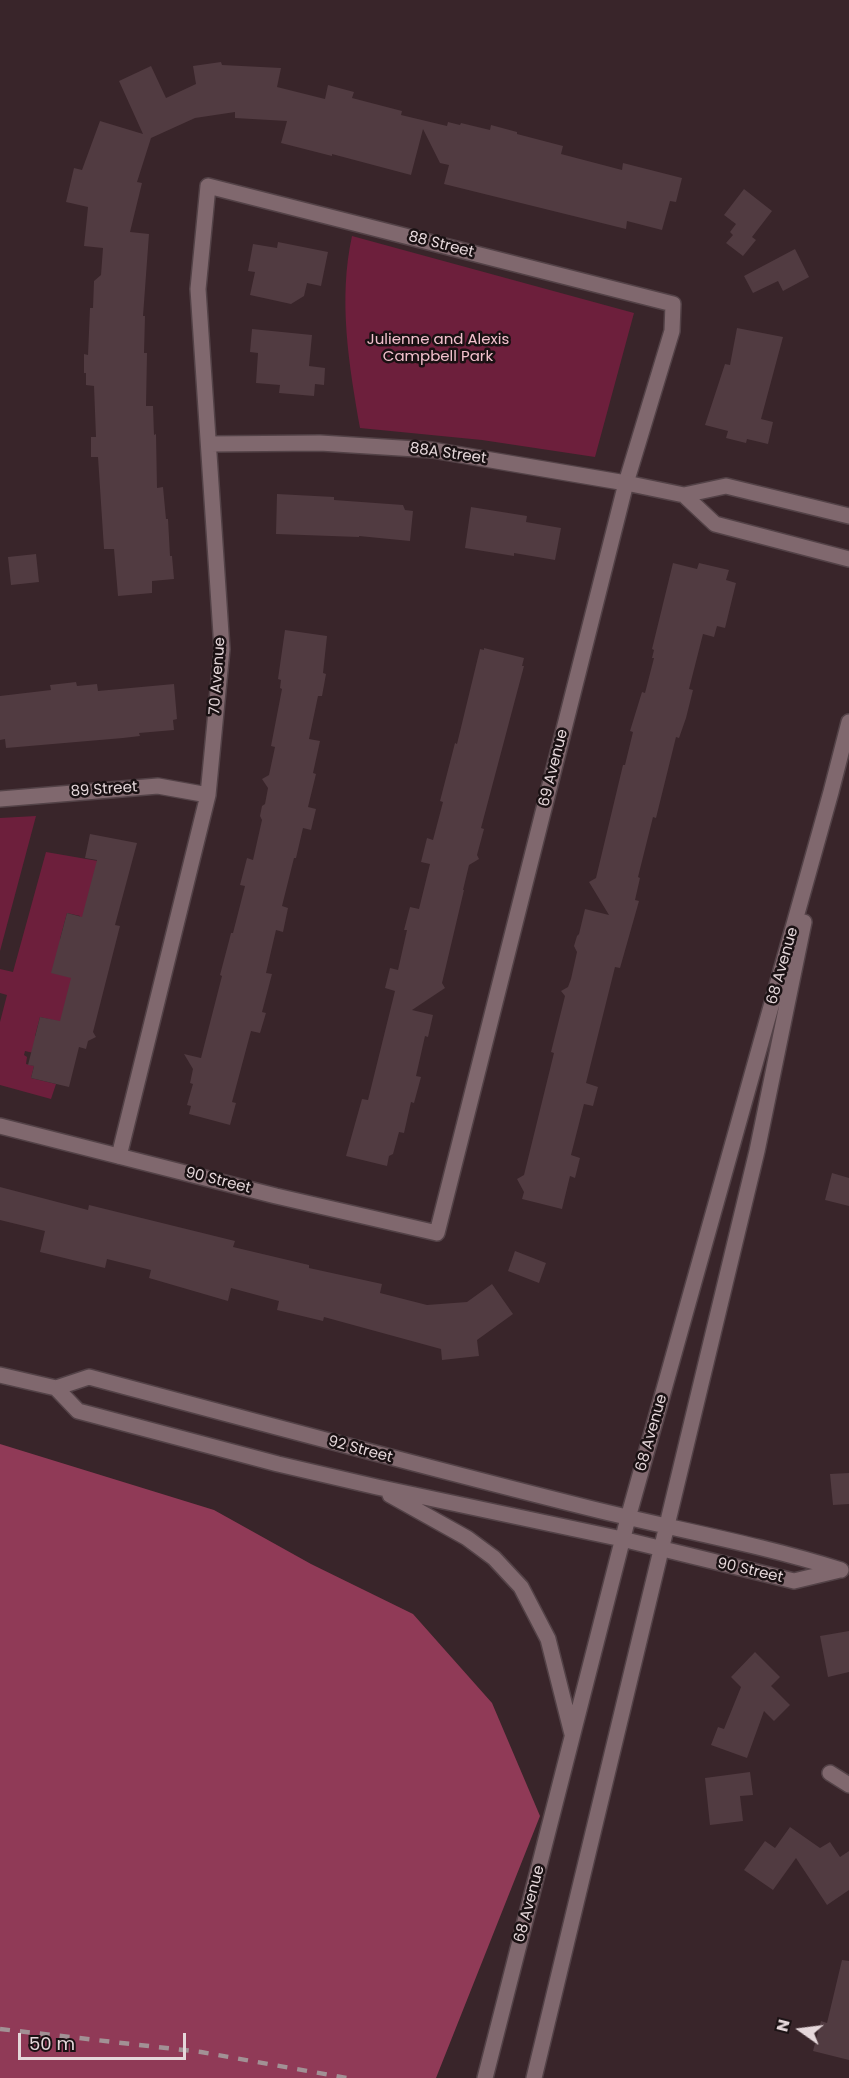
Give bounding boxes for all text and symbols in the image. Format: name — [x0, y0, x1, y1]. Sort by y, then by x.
street label: 88 Street — [406, 228, 476, 262]
park label: Julienne and Alexis Campbell Park — [367, 331, 509, 366]
street label: 88A Street — [409, 440, 487, 468]
street label: 70 Avenue — [206, 636, 230, 716]
street label: 69 Avenue — [536, 727, 572, 809]
street label: 89 Street — [70, 779, 138, 801]
street label: 68 Avenue — [763, 925, 803, 1007]
street label: 90 Street — [183, 1164, 253, 1198]
street label: 68 Avenue — [632, 1392, 672, 1474]
street label: 92 Street — [326, 1433, 394, 1467]
street label: 90 Street — [715, 1555, 785, 1587]
street label: 68 Avenue — [511, 1863, 549, 1945]
north arrow — [771, 2000, 831, 2060]
text: N — [770, 2017, 796, 2034]
scale bar — [21, 2021, 189, 2059]
text: 50 m — [29, 2031, 75, 2056]

